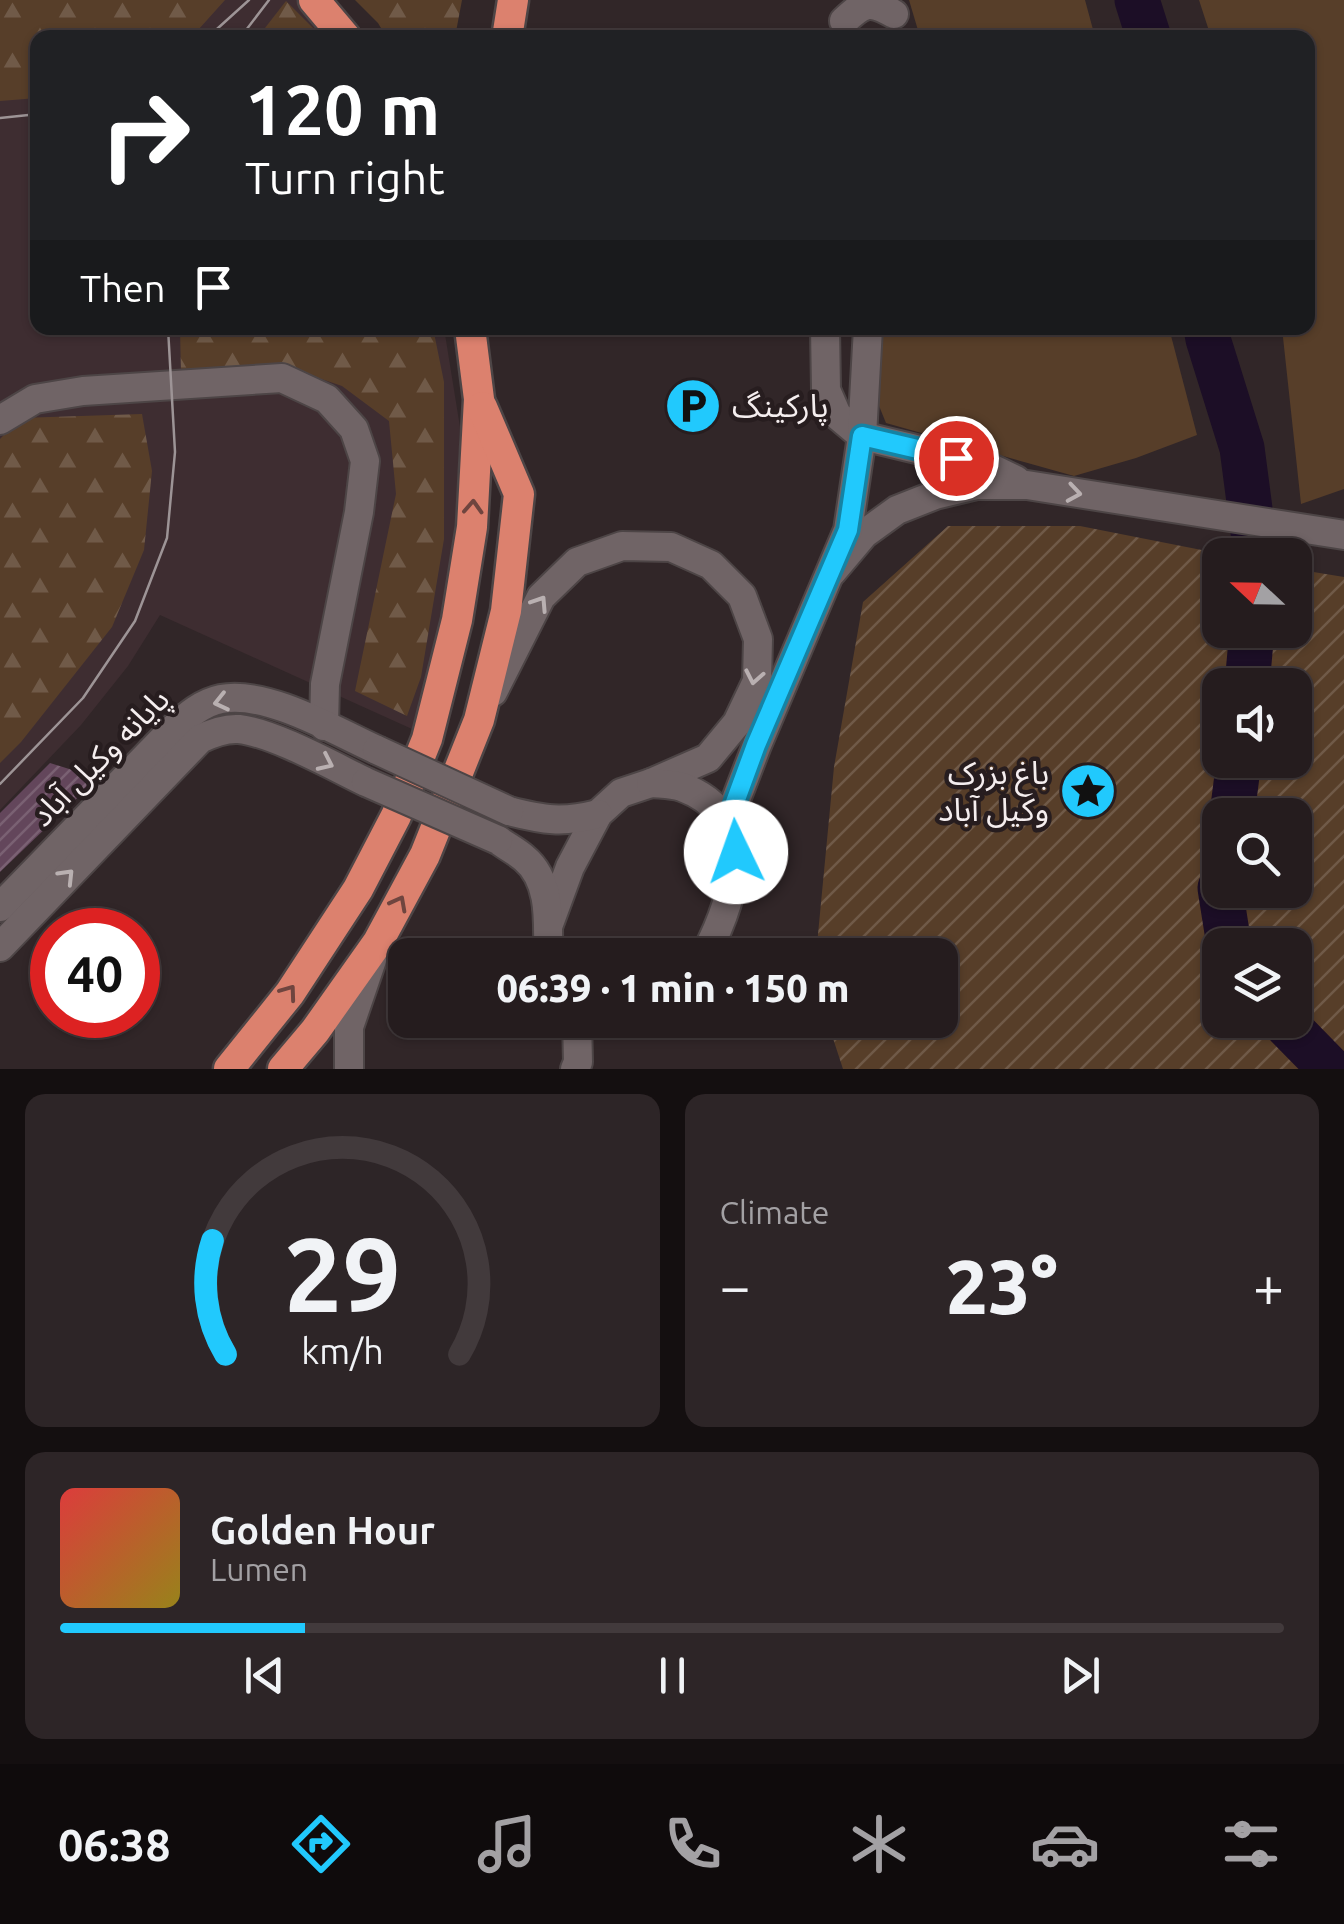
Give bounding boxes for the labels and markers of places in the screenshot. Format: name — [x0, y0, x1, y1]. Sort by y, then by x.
parking icon: پارکینگ — [663, 376, 723, 436]
place label: پارکینگ — [732, 387, 829, 426]
pin — [914, 416, 999, 501]
place label: باغ بزرک وکیل آباد — [938, 754, 1049, 829]
place icon: باغ بزرک وکیل آباد — [1058, 761, 1118, 821]

